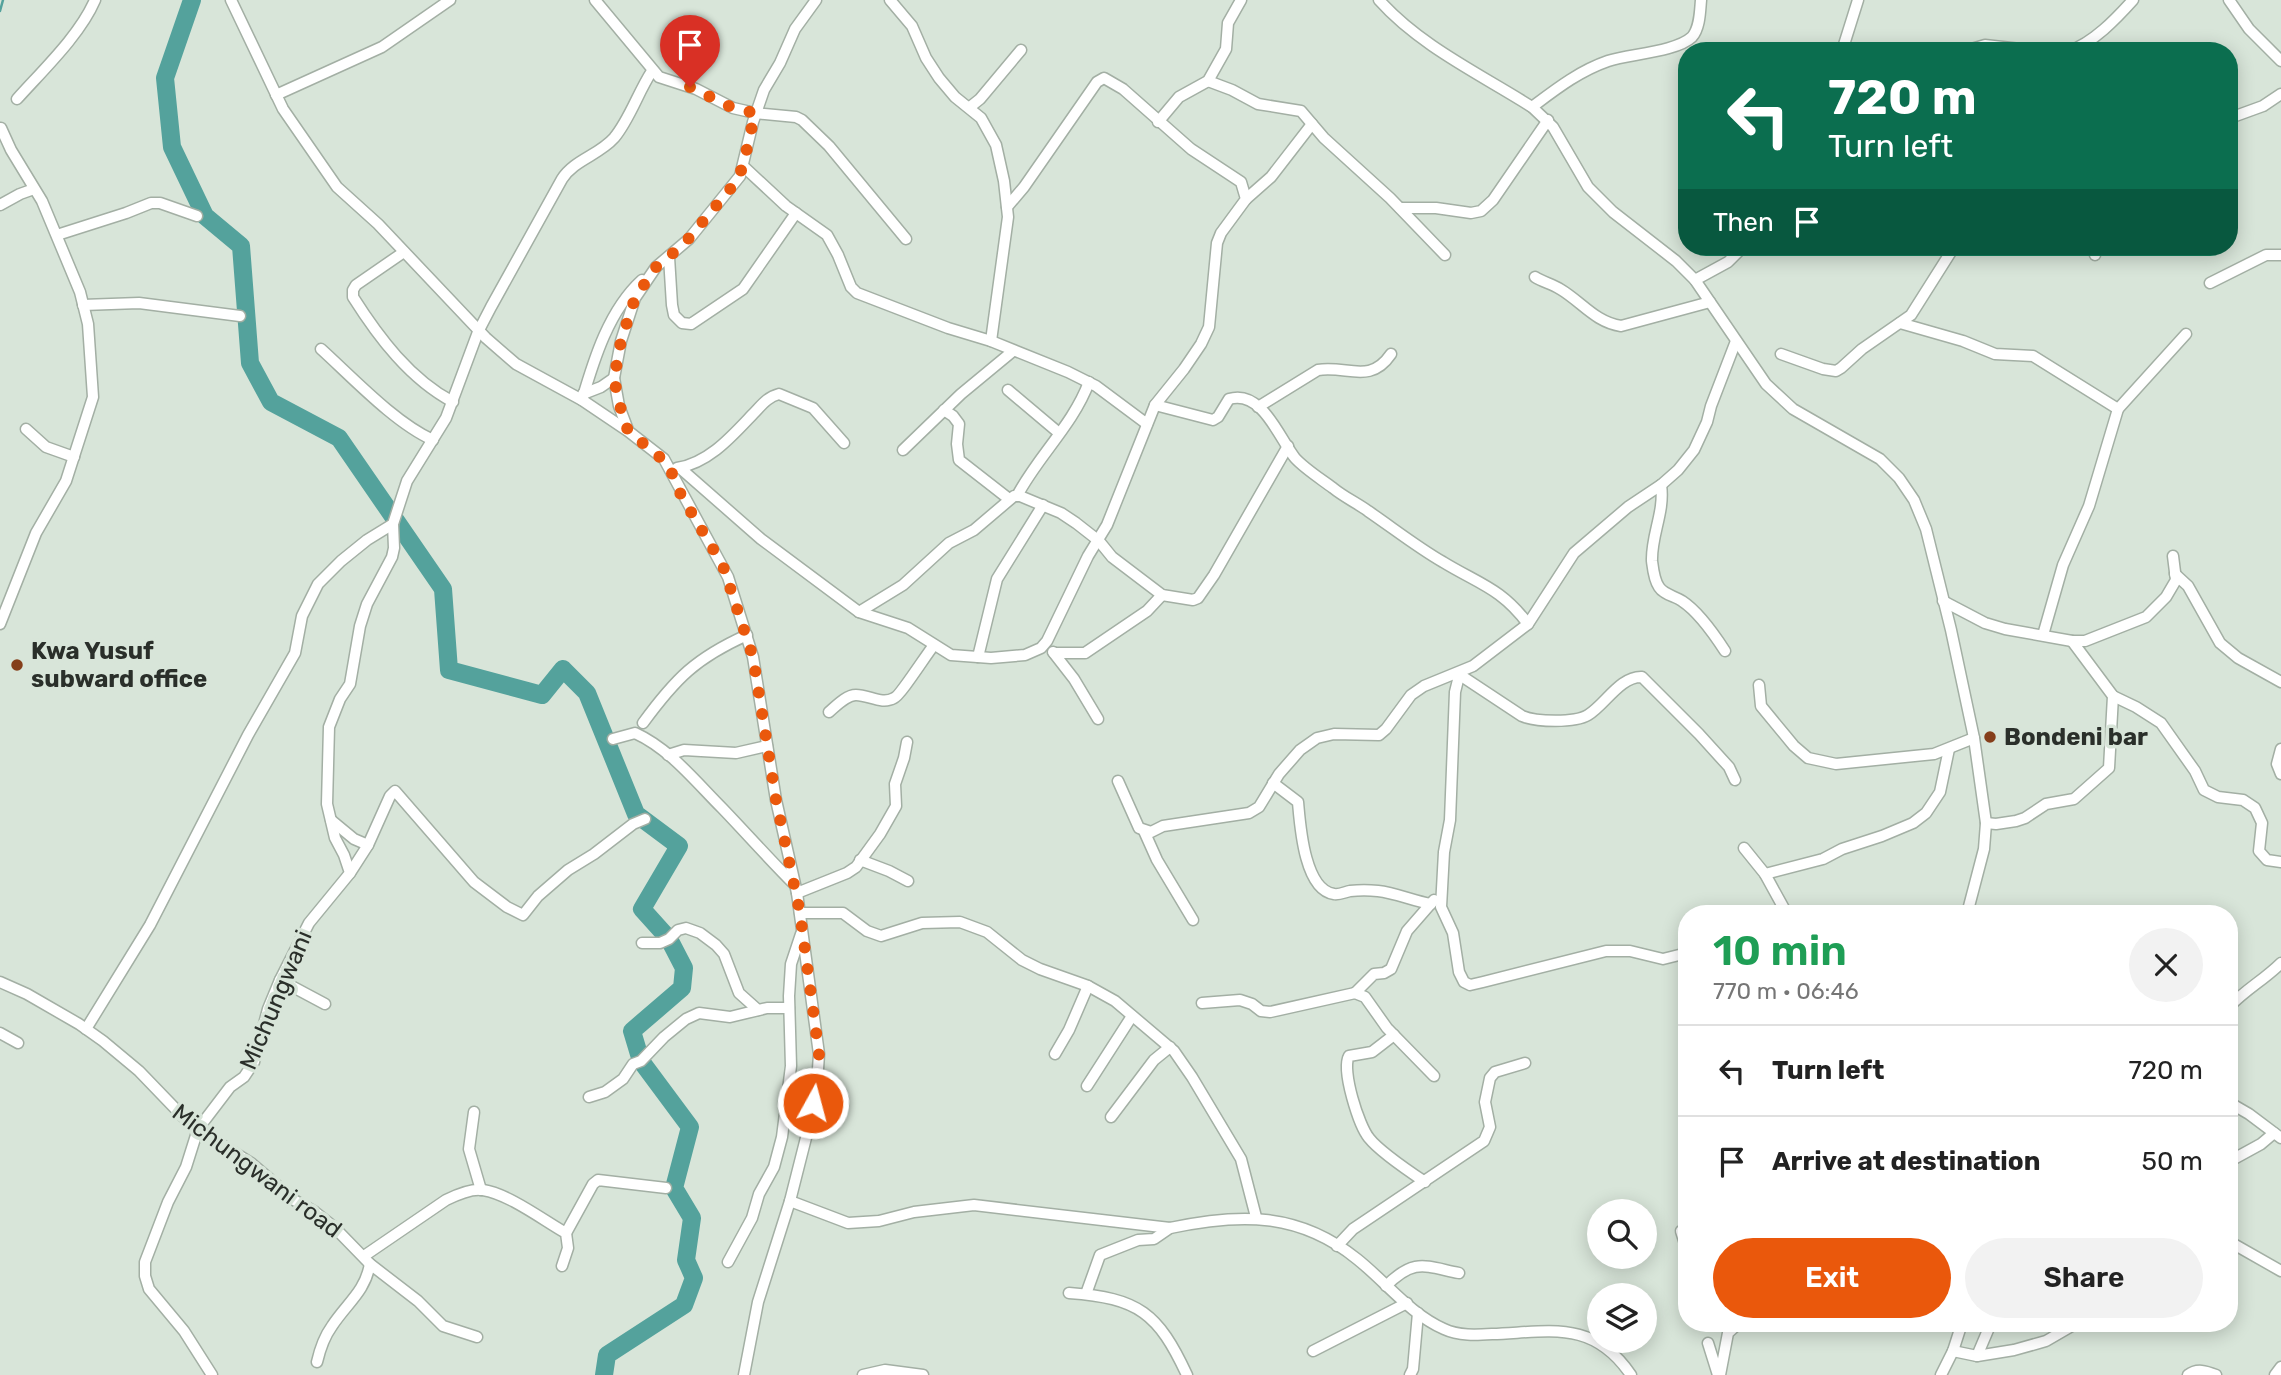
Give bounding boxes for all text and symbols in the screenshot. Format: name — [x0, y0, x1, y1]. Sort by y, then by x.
pin — [660, 15, 720, 87]
icon: arrive — [671, 26, 709, 64]
text: 720 m — [1828, 68, 1977, 126]
icon: left — [1713, 70, 1804, 161]
text: Turn left — [1828, 127, 1953, 165]
icon: arrive — [1788, 203, 1826, 241]
text: Then — [1713, 207, 1774, 238]
place label: Kwa Yusuf subward office — [31, 637, 207, 693]
marker: Kwa Yusuf subward office — [9, 657, 25, 673]
place label: Bondeni bar — [2004, 723, 2148, 751]
marker: Bondeni bar — [1982, 729, 1998, 745]
street label: Michungwani — [234, 926, 318, 1074]
text: 10 min — [1713, 926, 1847, 976]
button: close — [2129, 928, 2203, 1002]
text: 770 m · 06:46 — [1713, 977, 1859, 1005]
icon: left — [1713, 1052, 1751, 1090]
text: Turn left — [1772, 1055, 1884, 1086]
text: 720 m — [2128, 1055, 2203, 1086]
position arrow — [776, 1066, 850, 1140]
street label: Michungwani road — [167, 1098, 347, 1244]
icon: arrive — [1713, 1143, 1751, 1181]
text: Arrive at destination — [1772, 1146, 2040, 1177]
text: 50 m — [2142, 1146, 2203, 1177]
map controls — [1587, 1199, 1657, 1353]
button: search — [1587, 1199, 1657, 1269]
button: Exit — [1713, 1238, 1951, 1318]
button: Share — [1965, 1238, 2203, 1318]
button: layers — [1587, 1283, 1657, 1353]

